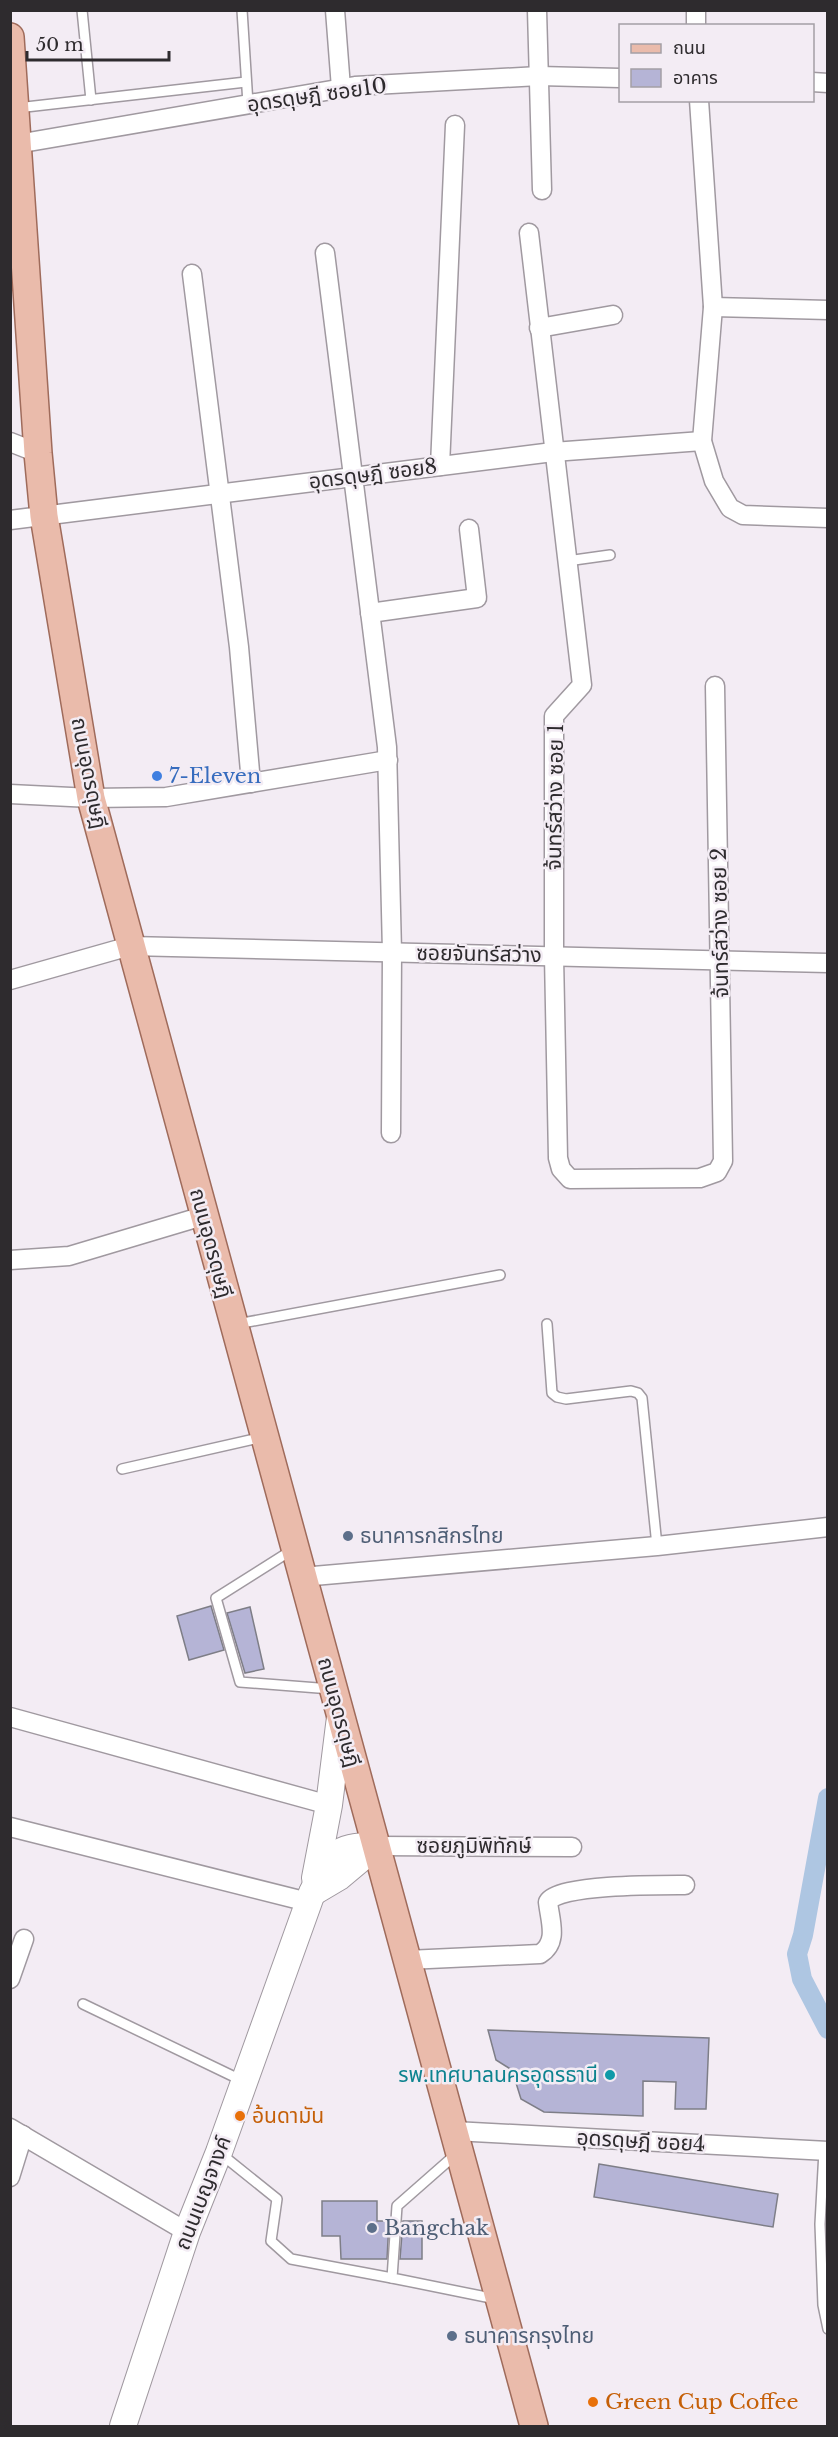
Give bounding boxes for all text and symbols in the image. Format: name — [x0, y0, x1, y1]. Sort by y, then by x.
scale bar — [27, 24, 170, 62]
legend — [619, 24, 814, 102]
text: 50 m — [36, 34, 84, 56]
text: ถนน — [673, 37, 706, 59]
text: อาคาร — [673, 67, 718, 89]
street label: อุดรดุษฎี ซอย10 — [245, 72, 389, 118]
street label: อุดรดุษฎี ซอย8 — [307, 453, 439, 495]
street label: ถนนอุดรดุษฎี — [65, 715, 113, 831]
street label: จ้นทร์สว่าง ซอย 1 — [541, 723, 569, 871]
place label: 7-Eleven — [169, 763, 261, 789]
marker: 7-Eleven — [150, 769, 164, 783]
street label: จ้นทร์สว่าง ซอย 2 — [706, 848, 734, 998]
street label: ซอยจันทร์สว่าง — [416, 940, 542, 968]
street label: ถนนอุดรดุษฎี — [184, 1185, 238, 1301]
place label: ธนาคารกสิกรไทย — [360, 1523, 504, 1549]
marker: ธนาคารกสิกรไทย — [341, 1529, 355, 1543]
street label: ถนนอุดรดุษฎี — [312, 1654, 366, 1770]
street label: ซอยภูมิพิทักษ์ — [416, 1833, 532, 1859]
place label: รพ.เทศบาลนครอุดรธานี — [398, 2062, 598, 2088]
marker: รพ.เทศบาลนครอุดรธานี — [603, 2068, 617, 2082]
place label: อ้นดามัน — [252, 2103, 324, 2129]
marker: อ้นดามัน — [233, 2109, 247, 2123]
street label: อุดรดุษฎี ซอย4 — [576, 2125, 706, 2157]
street label: ถนนเบญจางค์ — [169, 2132, 237, 2254]
place label: Bangchak — [384, 2215, 489, 2241]
marker: Bangchak — [365, 2221, 379, 2235]
place label: ธนาคารกรุงไทย — [464, 2323, 594, 2349]
marker: ธนาคารกรุงไทย — [445, 2329, 459, 2343]
place label: Green Cup Coffee — [605, 2389, 799, 2415]
marker: Green Cup Coffee — [586, 2395, 600, 2409]

